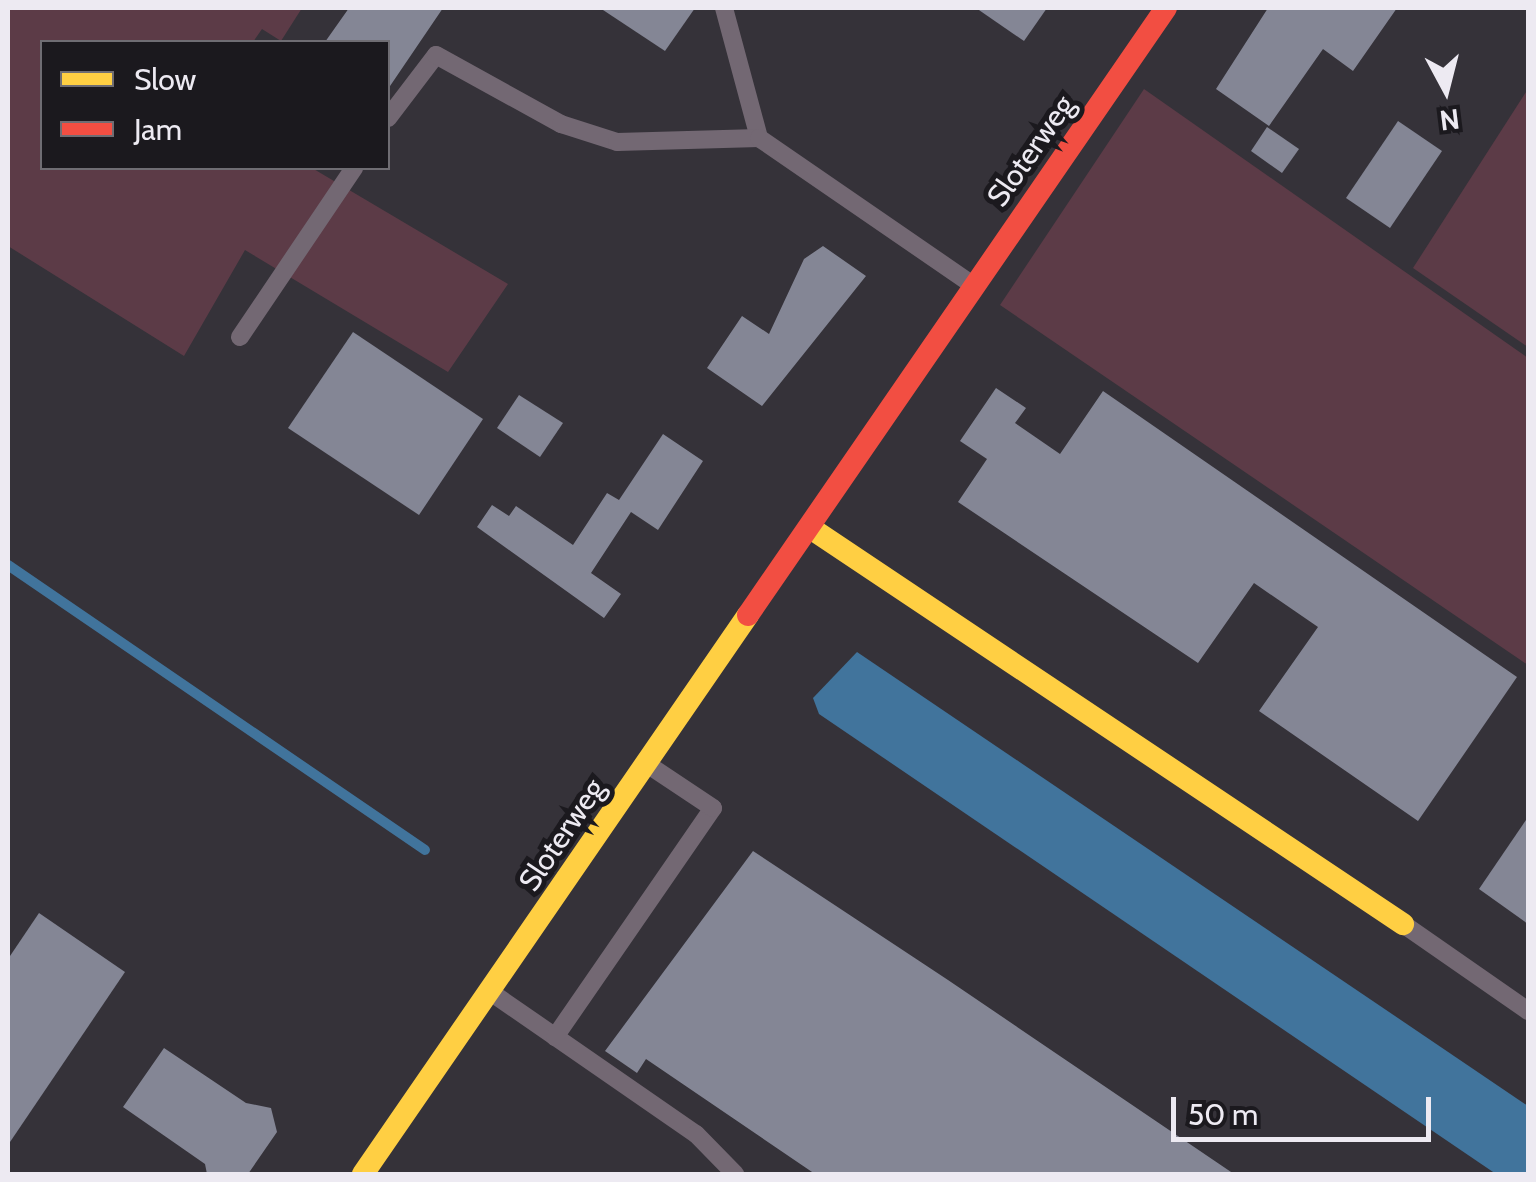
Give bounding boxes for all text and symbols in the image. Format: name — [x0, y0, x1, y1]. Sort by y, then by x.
legend — [40, 40, 390, 170]
north arrow — [1396, 40, 1496, 140]
text: Slow — [134, 61, 196, 98]
street label: Sloterweg — [980, 89, 1082, 213]
text: N — [1438, 102, 1462, 138]
text: Jam — [134, 111, 182, 148]
street label: Sloterweg — [511, 772, 613, 898]
scale bar — [1176, 1077, 1436, 1139]
text: 50 m — [1188, 1096, 1258, 1133]

